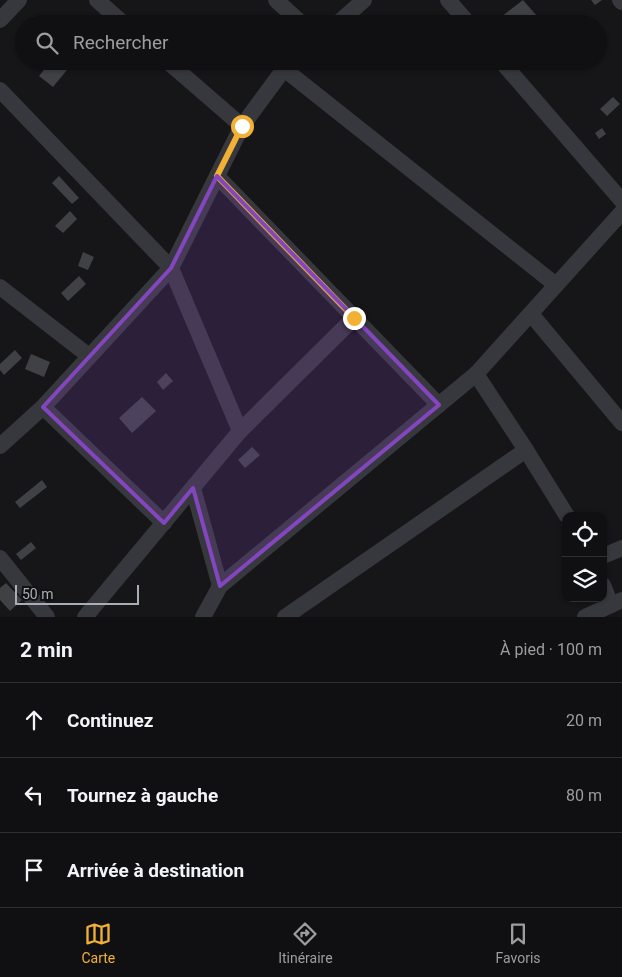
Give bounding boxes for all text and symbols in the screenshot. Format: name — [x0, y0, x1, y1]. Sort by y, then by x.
search box — [15, 15, 607, 70]
icon: search — [33, 29, 61, 57]
text: Rechercher — [73, 31, 168, 54]
route start — [231, 115, 254, 138]
route end — [343, 307, 366, 330]
map controls — [562, 512, 607, 602]
button: locate — [562, 512, 607, 557]
button: layers — [562, 557, 607, 602]
scale bar — [15, 582, 139, 605]
text: 50 m — [22, 586, 54, 602]
text: 2 min — [20, 638, 73, 662]
text: À pied · 100 m — [500, 640, 602, 659]
icon: ahead — [20, 706, 48, 734]
text: Continuez — [67, 709, 153, 732]
text: 20 m — [566, 711, 602, 730]
icon: left — [20, 781, 48, 809]
text: Tournez à gauche — [67, 784, 218, 807]
text: 80 m — [566, 786, 602, 805]
icon: arrive — [20, 856, 48, 884]
text: Arrivée à destination — [67, 859, 244, 882]
tab: Carte — [81, 920, 115, 966]
tab: Itinéraire — [278, 920, 333, 966]
tab: Favoris — [496, 920, 541, 966]

